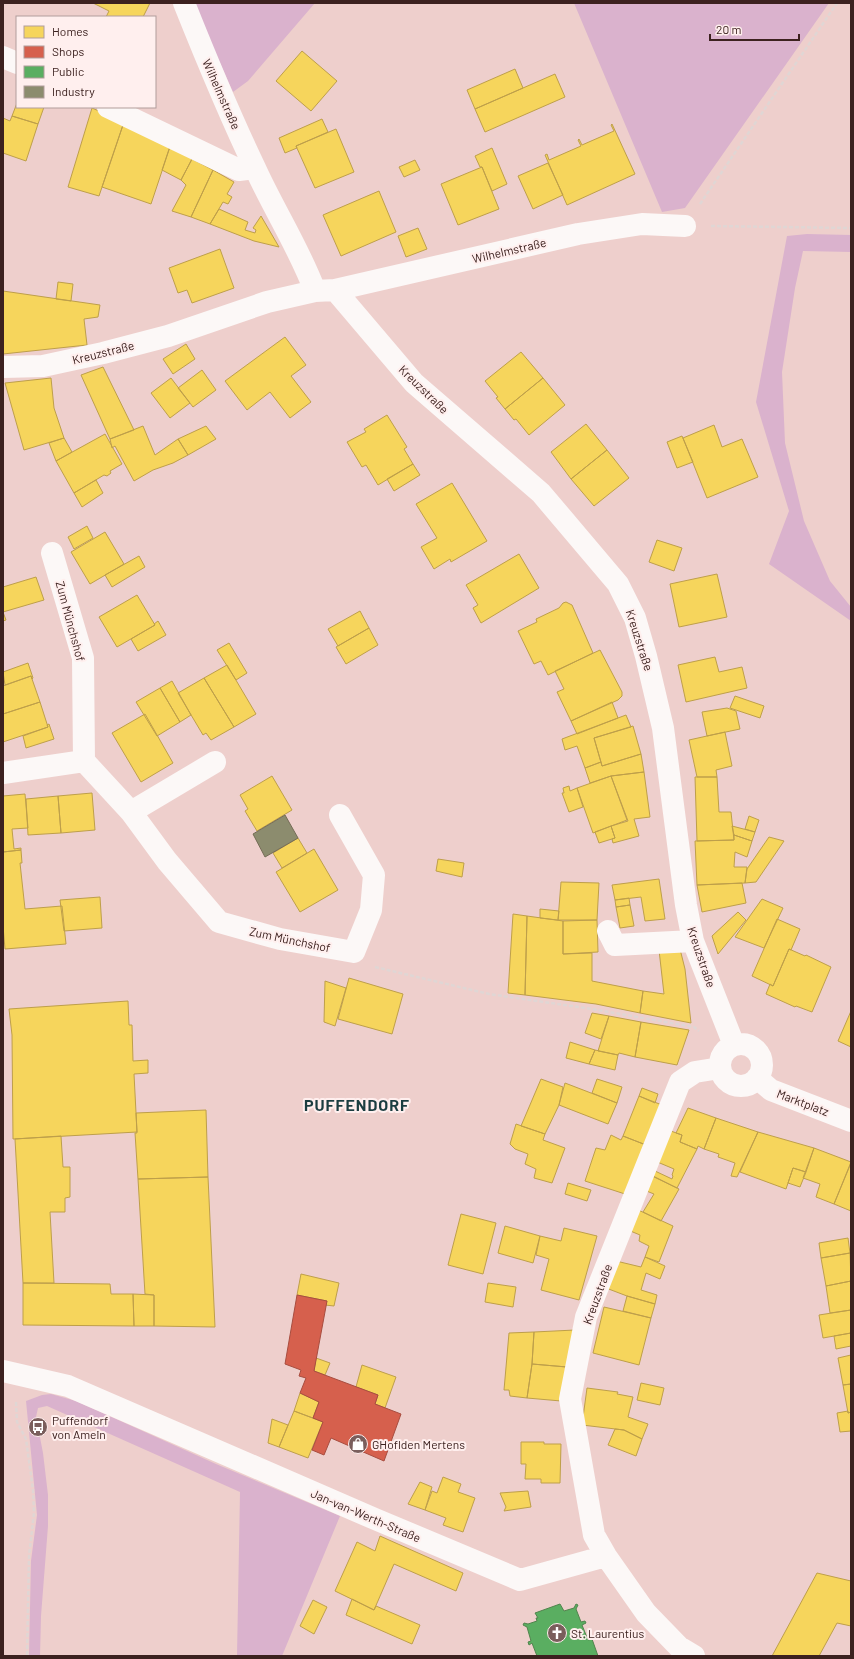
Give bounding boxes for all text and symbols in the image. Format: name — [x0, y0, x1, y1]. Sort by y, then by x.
legend — [16, 16, 156, 108]
scale bar — [710, 16, 799, 42]
text: 20 m — [716, 22, 742, 36]
text: Homes — [52, 24, 89, 38]
text: Shops — [52, 44, 85, 58]
street label: Wilhelmstraße — [200, 57, 244, 131]
text: Public — [52, 64, 84, 78]
text: Industry — [52, 84, 95, 98]
street label: Wilhelmstraße — [471, 235, 547, 265]
street label: Kreuzstraße — [70, 338, 136, 366]
street label: Kreuzstraße — [396, 362, 452, 416]
street label: Zum Münchshof — [54, 579, 88, 663]
street label: Kreuzstraße — [624, 608, 656, 672]
street label: Zum Münchshof — [248, 924, 332, 954]
street label: Kreuzstraße — [685, 925, 719, 989]
street label: Marktplatz — [775, 1086, 831, 1118]
district label: PUFFENDORF — [304, 1095, 410, 1114]
street label: Kreuzstraße — [580, 1262, 614, 1326]
place label: Puffendorf von Ameln — [52, 1413, 108, 1441]
bus stop icon: Puffendorf von Ameln — [27, 1416, 49, 1438]
shop icon: GHoflden Mertens — [347, 1433, 369, 1455]
place label: GHoflden Mertens — [372, 1437, 465, 1451]
street label: Jan-van-Werth-Straße — [309, 1485, 423, 1545]
church icon: St. Laurentius — [546, 1622, 568, 1644]
place label: St. Laurentius — [571, 1626, 645, 1640]

